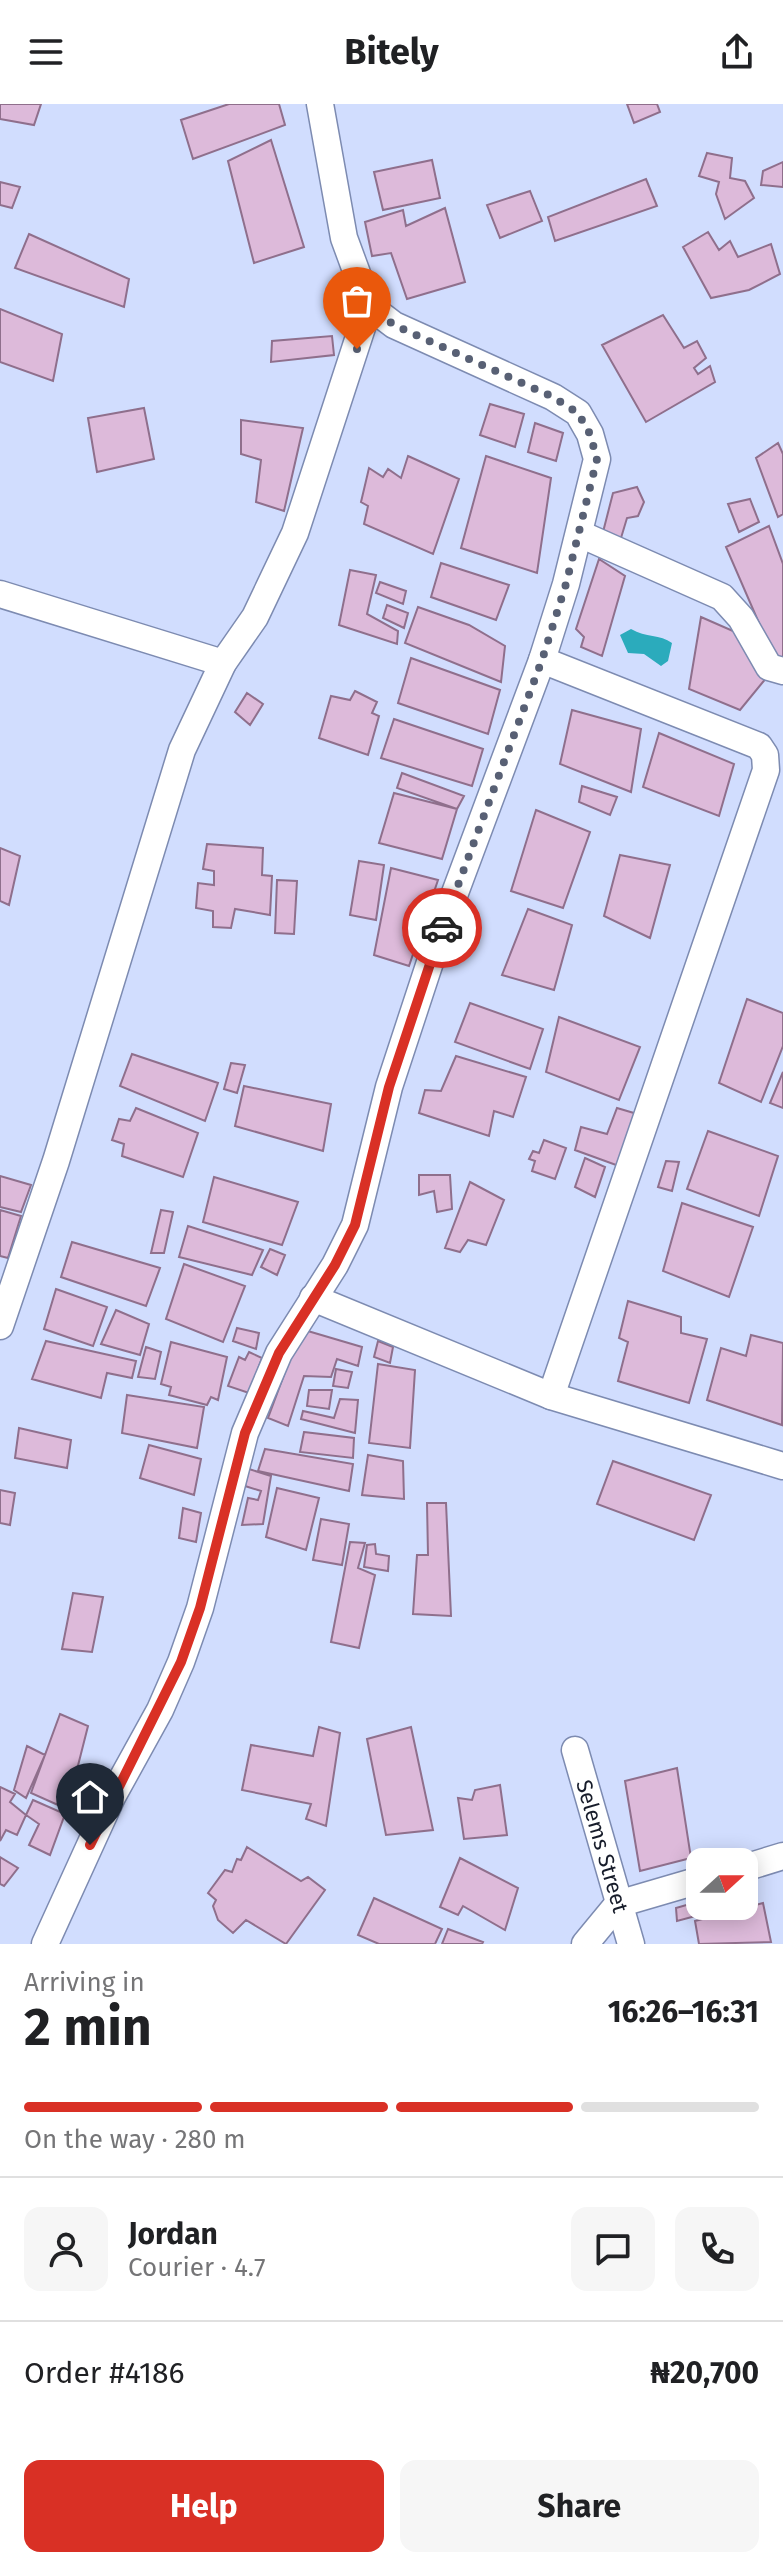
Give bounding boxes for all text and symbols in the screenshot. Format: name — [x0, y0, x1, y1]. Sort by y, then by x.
icon: menu — [24, 30, 68, 74]
text: Bitely — [344, 30, 439, 74]
icon: share — [715, 30, 759, 74]
pin — [323, 267, 391, 349]
icon: bag — [335, 279, 379, 323]
courier — [402, 888, 482, 968]
icon: car — [420, 906, 464, 950]
pin — [56, 1763, 124, 1845]
icon: home — [68, 1775, 112, 1819]
street label: Selems Street — [570, 1777, 634, 1916]
north arrow — [686, 1848, 758, 1920]
map controls — [686, 1848, 758, 1920]
text: Arriving in — [24, 1967, 145, 1998]
text: 16:26–16:31 — [608, 1994, 759, 2030]
text: 2 min — [24, 1996, 152, 2059]
text: On the way · 280 m — [24, 2124, 246, 2155]
button: person — [24, 2207, 108, 2291]
button: chat — [571, 2207, 655, 2291]
button: phone — [675, 2207, 759, 2291]
text: Jordan — [128, 2216, 218, 2252]
text: Courier · 4.7 — [128, 2252, 266, 2283]
text: Order #4186 — [24, 2355, 185, 2391]
text: ₦20,700 — [650, 2355, 759, 2391]
button: Help — [24, 2460, 384, 2552]
button: Share — [400, 2460, 759, 2552]

